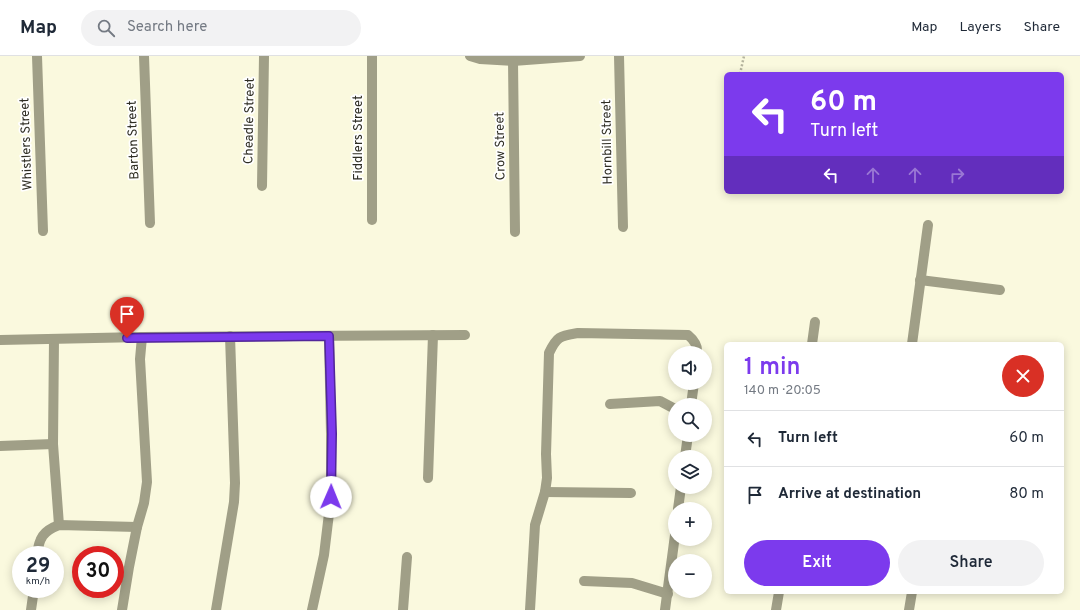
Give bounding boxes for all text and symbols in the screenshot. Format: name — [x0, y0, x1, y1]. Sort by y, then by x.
search box — [81, 10, 361, 46]
text: Map — [20, 16, 57, 40]
icon: search — [95, 17, 117, 39]
text: Search here — [127, 18, 207, 37]
text: Map — [911, 19, 937, 36]
text: Layers — [959, 19, 1001, 36]
text: Share — [1023, 19, 1060, 36]
street label: Cheadle Street — [241, 78, 259, 164]
text: 60 m — [810, 85, 877, 121]
icon: left — [744, 88, 796, 140]
street label: Fiddlers Street — [351, 95, 367, 181]
street label: Whistlers Street — [17, 97, 37, 191]
street label: Hornbill Street — [599, 99, 617, 185]
street label: Barton Street — [125, 100, 143, 180]
street label: Crow Street — [492, 112, 510, 180]
text: Turn left — [810, 120, 878, 143]
icon: left — [820, 164, 842, 186]
icon: ahead — [862, 164, 884, 186]
icon: ahead — [904, 164, 926, 186]
icon: right — [946, 164, 968, 186]
pin — [110, 297, 144, 338]
icon: arrive — [116, 303, 138, 325]
map controls — [668, 346, 712, 598]
button: sound — [668, 346, 712, 390]
text: 1 min — [744, 353, 801, 383]
button: close — [1002, 355, 1044, 397]
text: 140 m · 20:05 — [744, 383, 821, 399]
button: search — [668, 398, 712, 442]
icon: left — [744, 428, 766, 450]
text: Turn left — [778, 429, 838, 448]
text: 60 m — [1009, 429, 1044, 448]
button: layers — [668, 450, 712, 494]
position arrow — [310, 476, 352, 518]
icon: arrive — [744, 484, 766, 506]
text: Arrive at destination — [778, 485, 921, 504]
text: 80 m — [1009, 485, 1044, 504]
button: + — [668, 502, 712, 546]
button: Exit — [744, 540, 890, 586]
button: Share — [898, 540, 1044, 586]
speed limit sign: 30 — [72, 546, 124, 598]
text: 29 — [26, 554, 50, 580]
button: − — [668, 554, 712, 598]
text: km/h — [26, 575, 50, 588]

